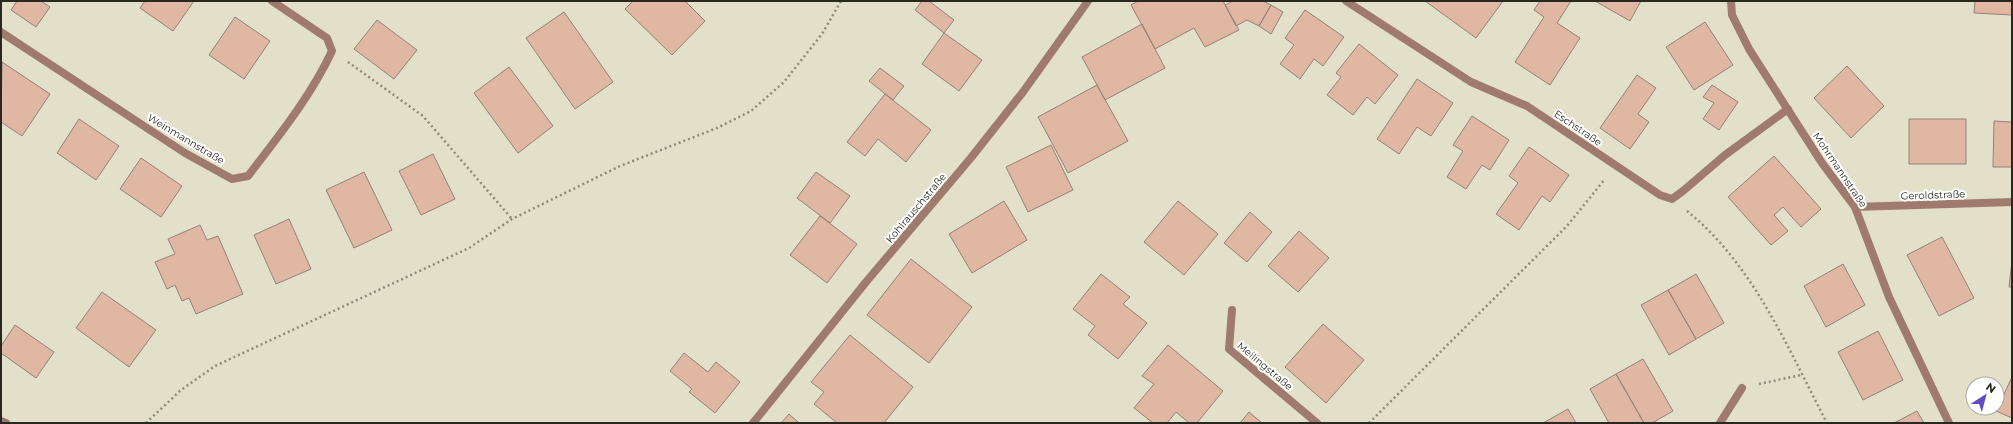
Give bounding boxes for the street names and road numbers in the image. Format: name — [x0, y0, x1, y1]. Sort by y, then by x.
street label: Eschstraße — [1552, 107, 1604, 149]
street label: Weinmannstraße — [145, 111, 227, 167]
street label: Mohrmannstraße — [1810, 130, 1870, 210]
street label: Kohlrauschstraße — [883, 170, 949, 246]
street label: Geroldstraße — [1901, 187, 1965, 203]
street label: Meilingstraße — [1235, 339, 1295, 393]

